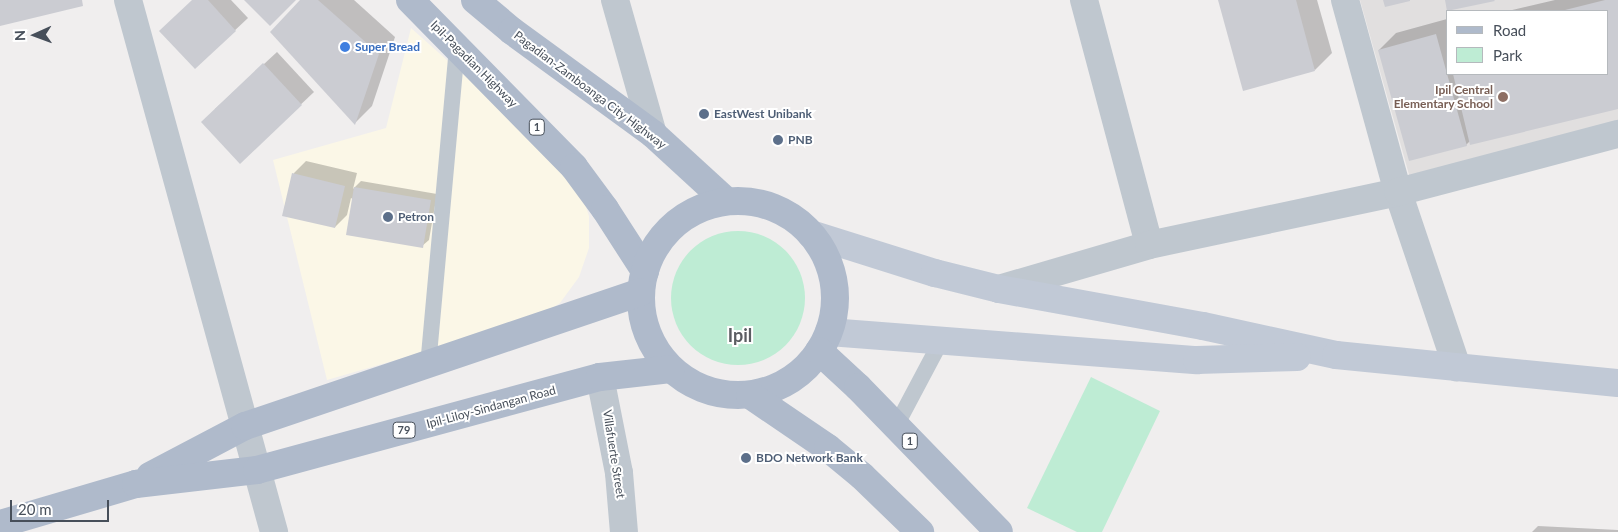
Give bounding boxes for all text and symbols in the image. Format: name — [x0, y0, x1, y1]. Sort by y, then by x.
north arrow — [10, 10, 60, 60]
legend — [1446, 10, 1608, 75]
street label: Ipil-Pagadian Highway — [428, 18, 520, 110]
text: Road — [1493, 21, 1526, 39]
street label: Pagadian-Zamboanga City Highway — [511, 28, 669, 152]
text: N — [11, 30, 28, 41]
place label: Super Bread — [355, 40, 420, 54]
marker: Super Bread — [339, 41, 351, 53]
text: Park — [1493, 46, 1522, 64]
place label: Ipil Central Elementary School — [1393, 83, 1493, 111]
marker: Ipil Central Elementary School — [1497, 91, 1509, 103]
place label: EastWest Unibank — [714, 107, 812, 121]
marker: EastWest Unibank — [698, 108, 710, 120]
road number: 1 — [528, 118, 546, 136]
place label: PNB — [788, 133, 813, 147]
marker: PNB — [772, 134, 784, 146]
place label: Petron — [398, 210, 434, 224]
marker: Petron — [382, 211, 394, 223]
district label: Ipil — [728, 324, 752, 346]
street label: Ipil-Liloy-Sindangan Road — [425, 383, 557, 431]
street label: Villafuerte Street — [600, 409, 628, 499]
road number: 79 — [392, 422, 416, 438]
road number: 1 — [901, 432, 919, 450]
place label: BDO Network Bank — [756, 451, 863, 465]
marker: BDO Network Bank — [740, 452, 752, 464]
scale bar — [12, 490, 111, 522]
text: 20 m — [18, 500, 52, 518]

